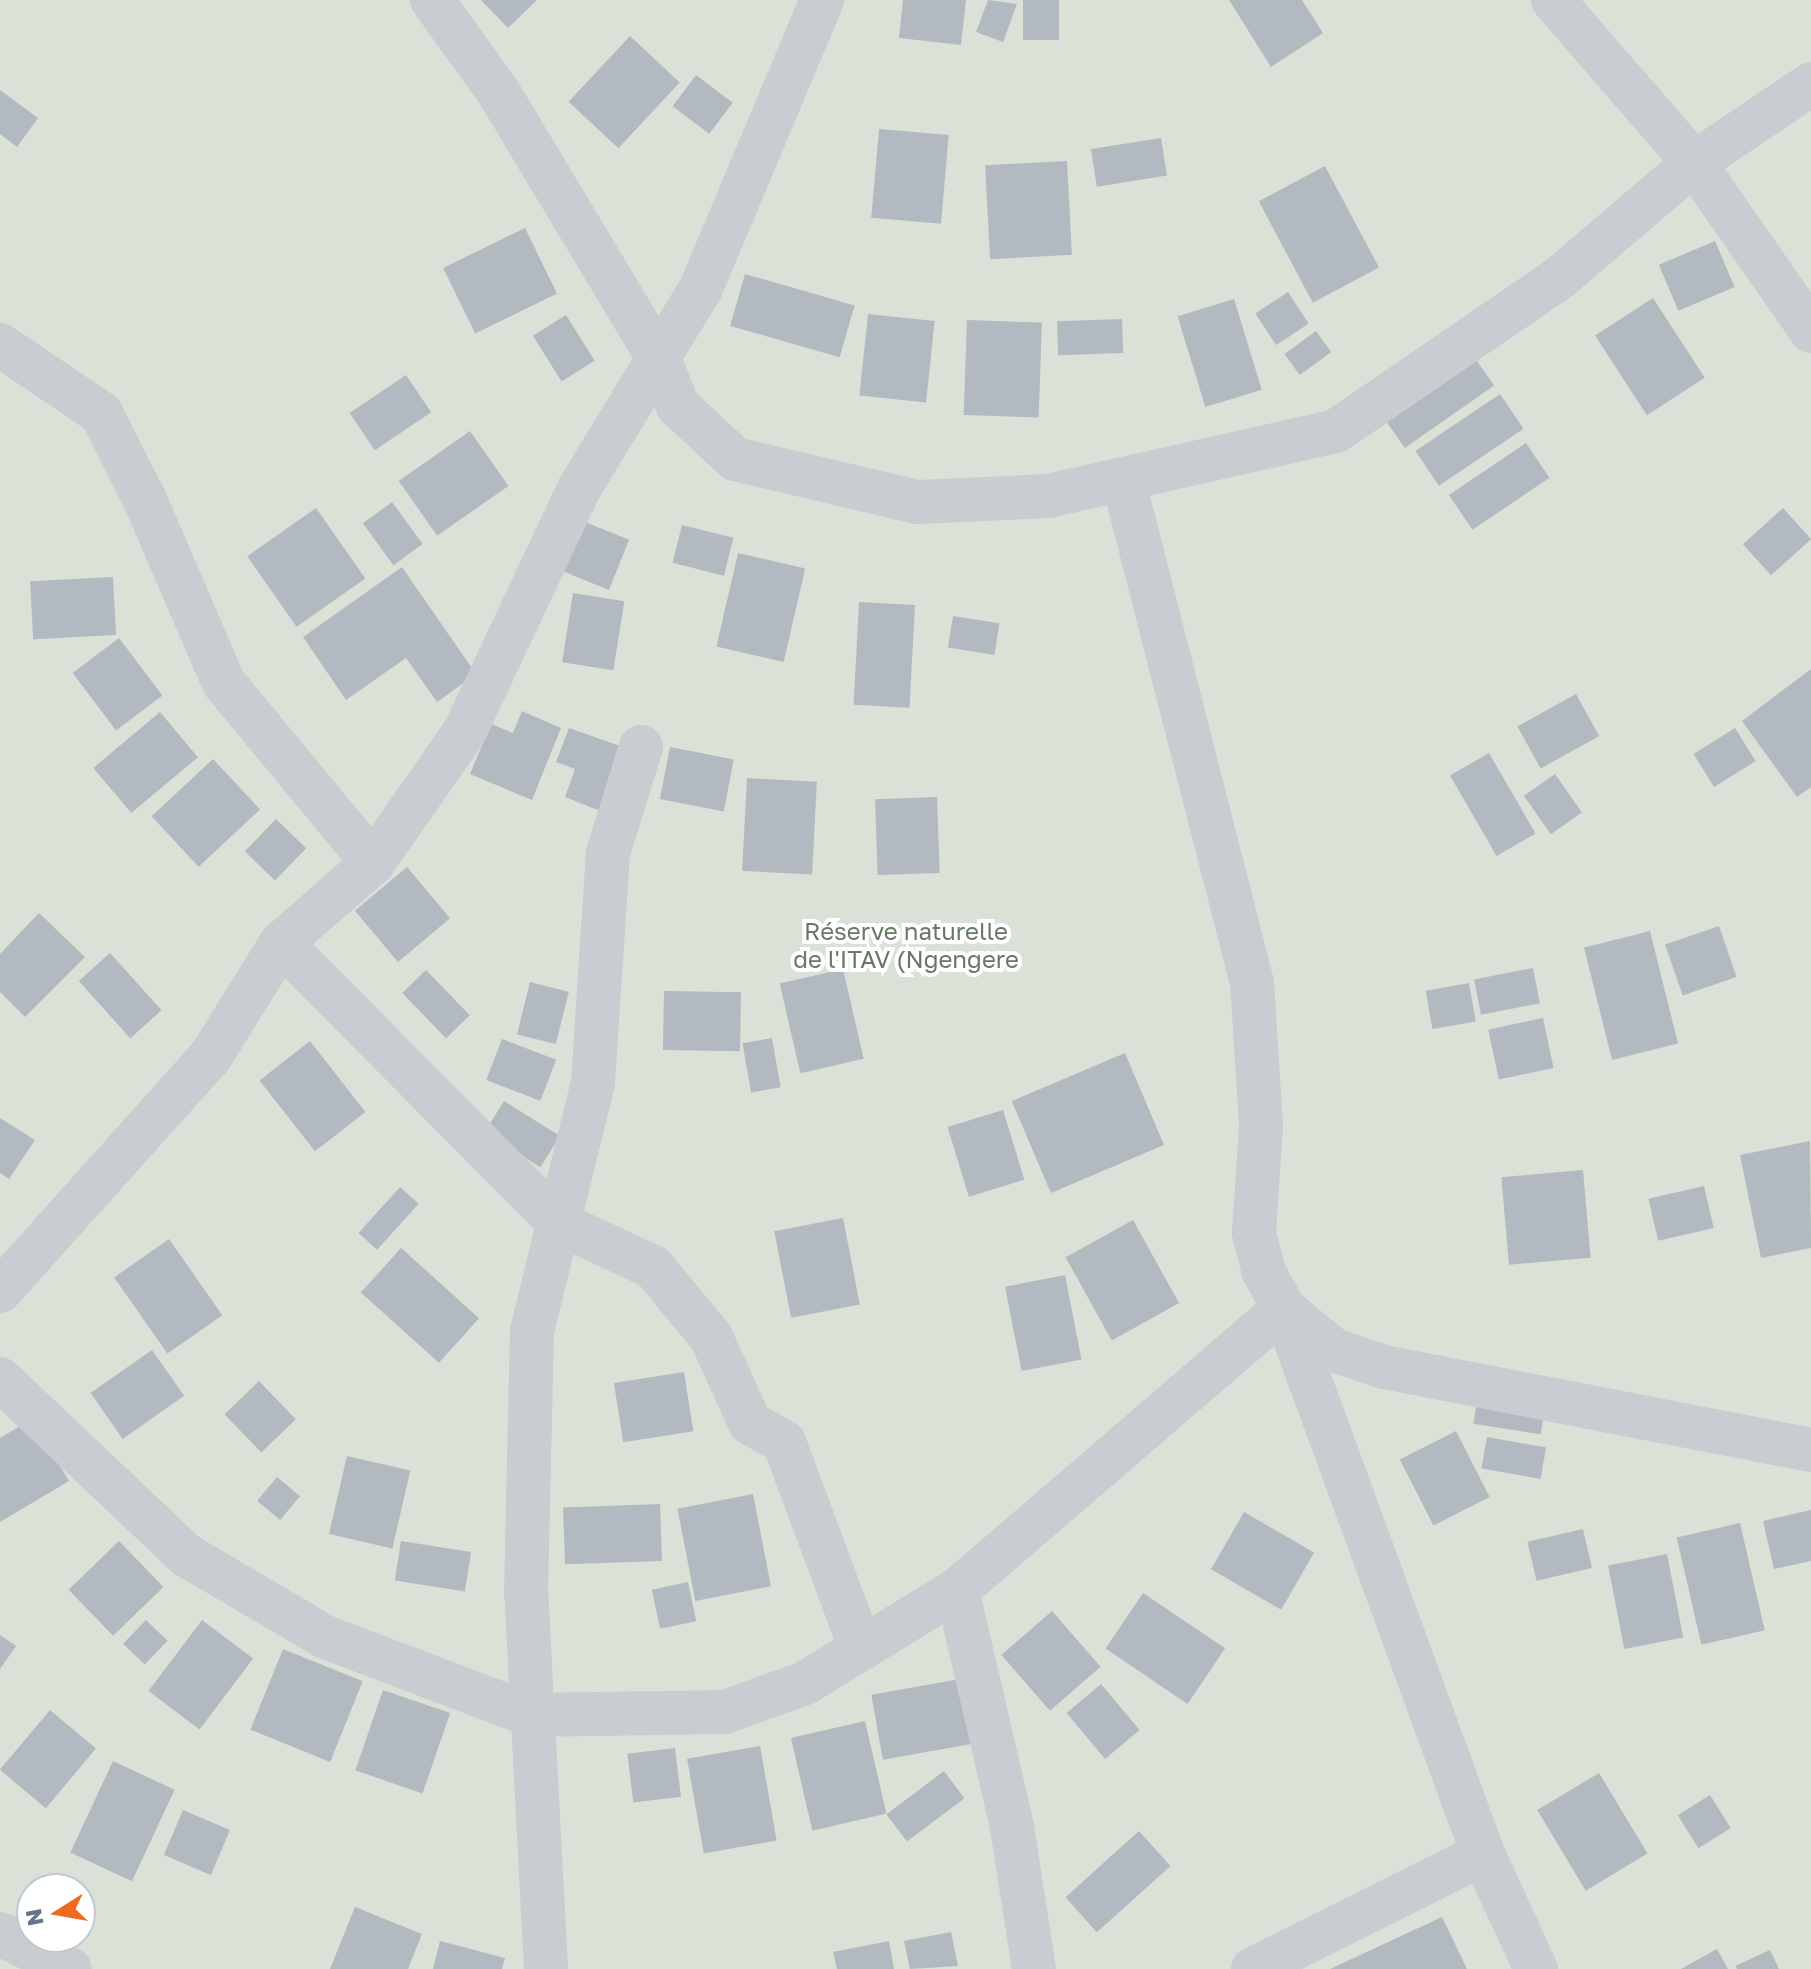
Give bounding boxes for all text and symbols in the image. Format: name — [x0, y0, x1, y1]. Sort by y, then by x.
park label: Réserve naturelle de l'ITAV (Ngengere — [793, 917, 1019, 973]
north arrow — [16, 1873, 96, 1953]
text: N — [19, 1907, 49, 1928]

